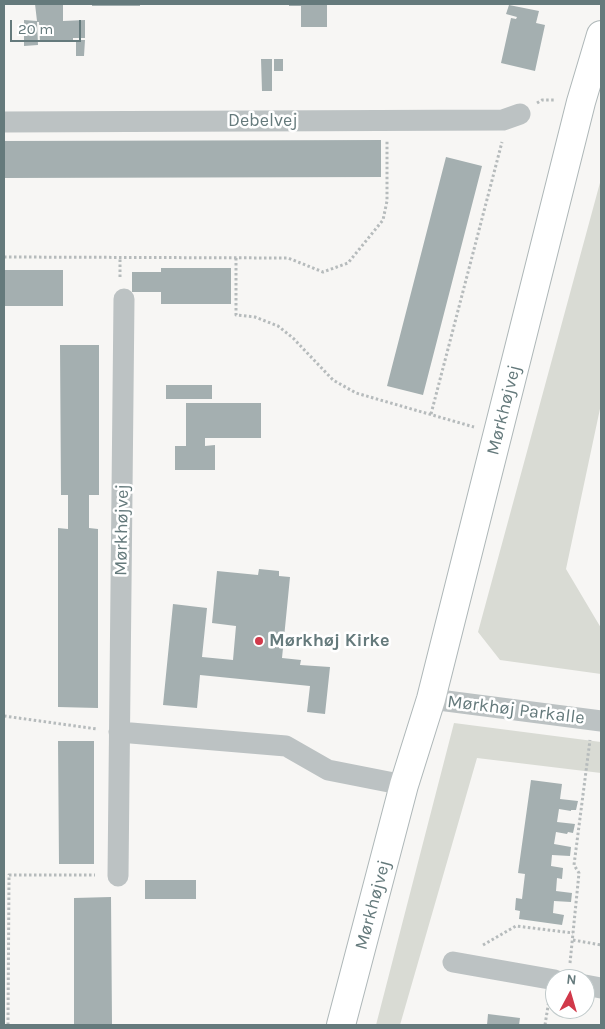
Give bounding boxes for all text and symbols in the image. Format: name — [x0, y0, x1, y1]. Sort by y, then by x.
scale bar — [12, 10, 84, 42]
text: 20 m — [18, 20, 53, 38]
street label: Debelvej — [228, 110, 298, 132]
street label: Mørkhøjvej — [482, 363, 526, 457]
street label: Mørkhøjvej — [110, 484, 134, 576]
place label: Mørkhøj Kirke — [269, 630, 390, 652]
marker: Mørkhøj Kirke — [253, 635, 265, 647]
street label: Mørkhøj Parkalle — [446, 691, 586, 729]
street label: Mørkhøjvej — [351, 858, 395, 952]
north arrow — [545, 969, 595, 1019]
text: N — [566, 971, 577, 989]

